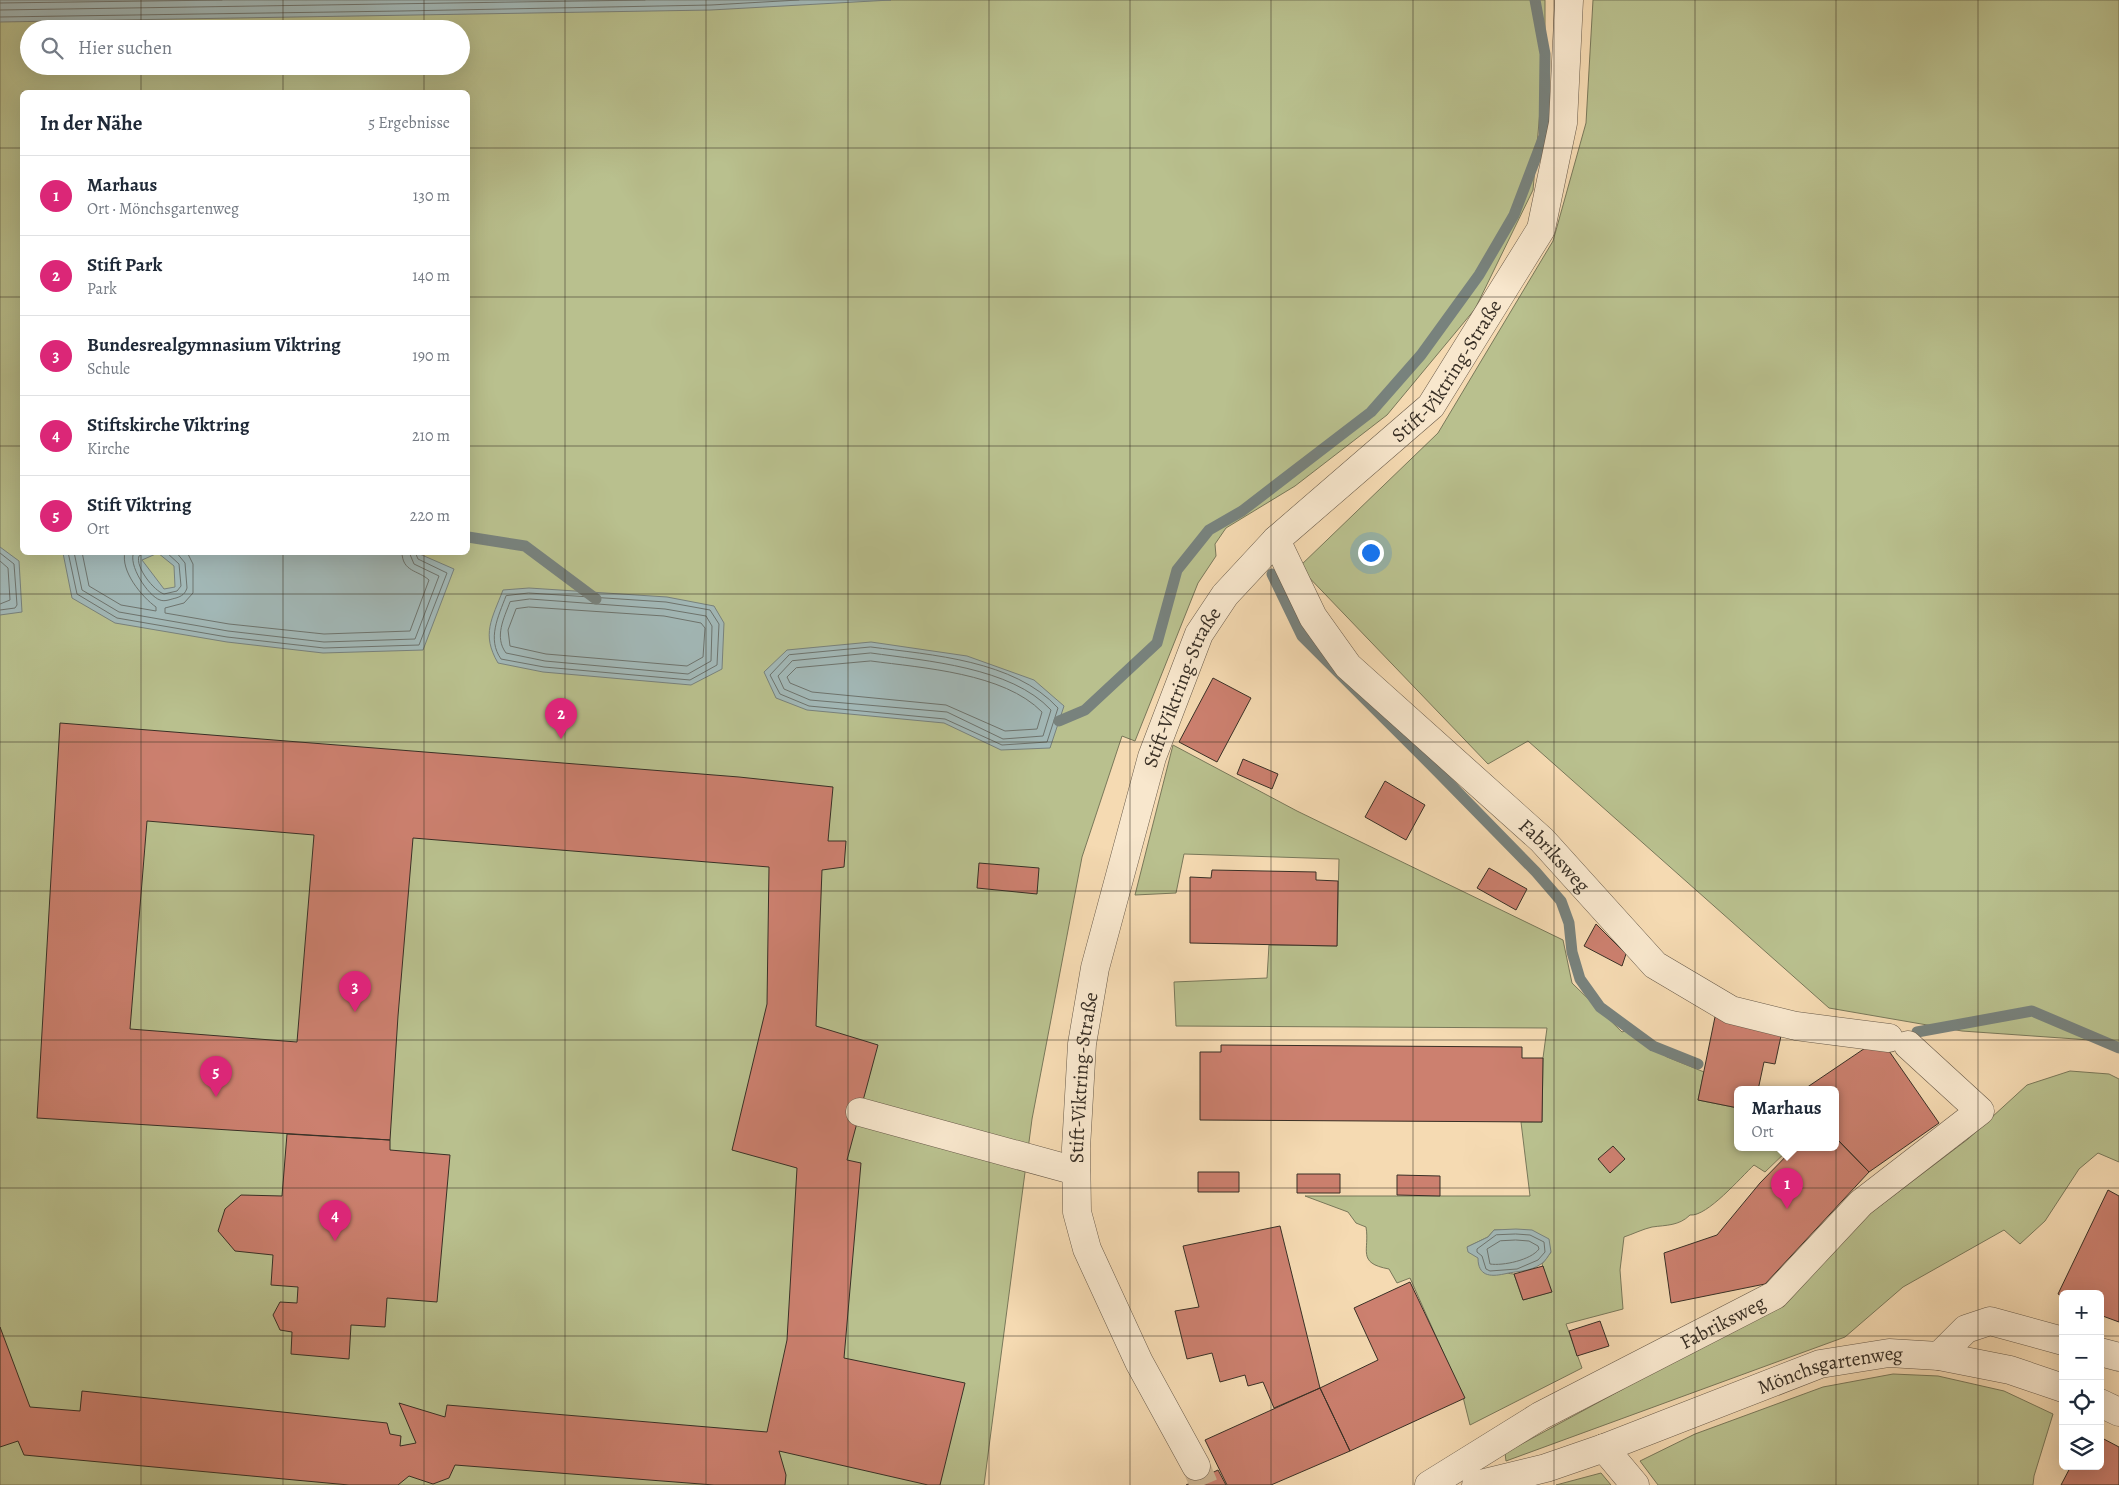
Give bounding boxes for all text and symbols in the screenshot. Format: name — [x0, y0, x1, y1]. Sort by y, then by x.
search box — [20, 20, 470, 75]
icon: search — [38, 34, 66, 62]
text: Hier suchen — [78, 35, 172, 61]
text: In der Nähe — [40, 109, 142, 137]
text: 5 Ergebnisse — [368, 112, 450, 134]
text: Marhaus — [87, 172, 157, 198]
text: 1 — [53, 185, 59, 207]
text: 130 m — [413, 185, 450, 207]
text: Ort · Mönchsgartenweg — [87, 198, 239, 220]
text: Stift Park — [87, 252, 162, 278]
text: 2 — [52, 265, 60, 287]
text: 140 m — [412, 265, 450, 287]
text: Park — [87, 278, 117, 300]
street label: Stift-Viktring-Straße — [1385, 294, 1508, 448]
text: Bundesrealgymnasium Viktring — [87, 332, 341, 358]
text: 3 — [53, 345, 59, 367]
text: 190 m — [412, 345, 450, 367]
text: Schule — [87, 358, 130, 380]
text: Stiftskirche Viktring — [87, 412, 249, 438]
text: 4 — [52, 425, 60, 447]
text: 210 m — [412, 425, 450, 447]
text: Kirche — [87, 438, 130, 460]
text: Stift Viktring — [87, 492, 191, 518]
text: 5 — [53, 505, 59, 527]
text: 220 m — [410, 505, 450, 527]
text: Ort — [87, 518, 109, 540]
your location — [1358, 540, 1384, 566]
street label: Stift-Viktring-Straße — [1136, 601, 1227, 770]
pin: 2 — [545, 698, 577, 739]
street label: Fabriksweg — [1513, 812, 1596, 898]
pin: 3 — [339, 971, 371, 1012]
street label: Stift-Viktring-Straße — [1062, 990, 1104, 1164]
pin: 5 — [200, 1056, 232, 1097]
popup — [1734, 1086, 1839, 1151]
text: Marhaus — [1751, 1095, 1822, 1121]
text: Ort — [1751, 1121, 1774, 1143]
pin: 1 — [1771, 1168, 1803, 1209]
pin: 4 — [319, 1200, 351, 1241]
street label: Fabriksweg — [1675, 1289, 1770, 1355]
map controls — [2059, 1290, 2104, 1470]
button: + — [2059, 1290, 2104, 1335]
button: − — [2059, 1335, 2104, 1380]
street label: Mönchsgartenweg — [1753, 1339, 1904, 1401]
button: locate — [2059, 1380, 2104, 1425]
button: layers — [2059, 1425, 2104, 1470]

